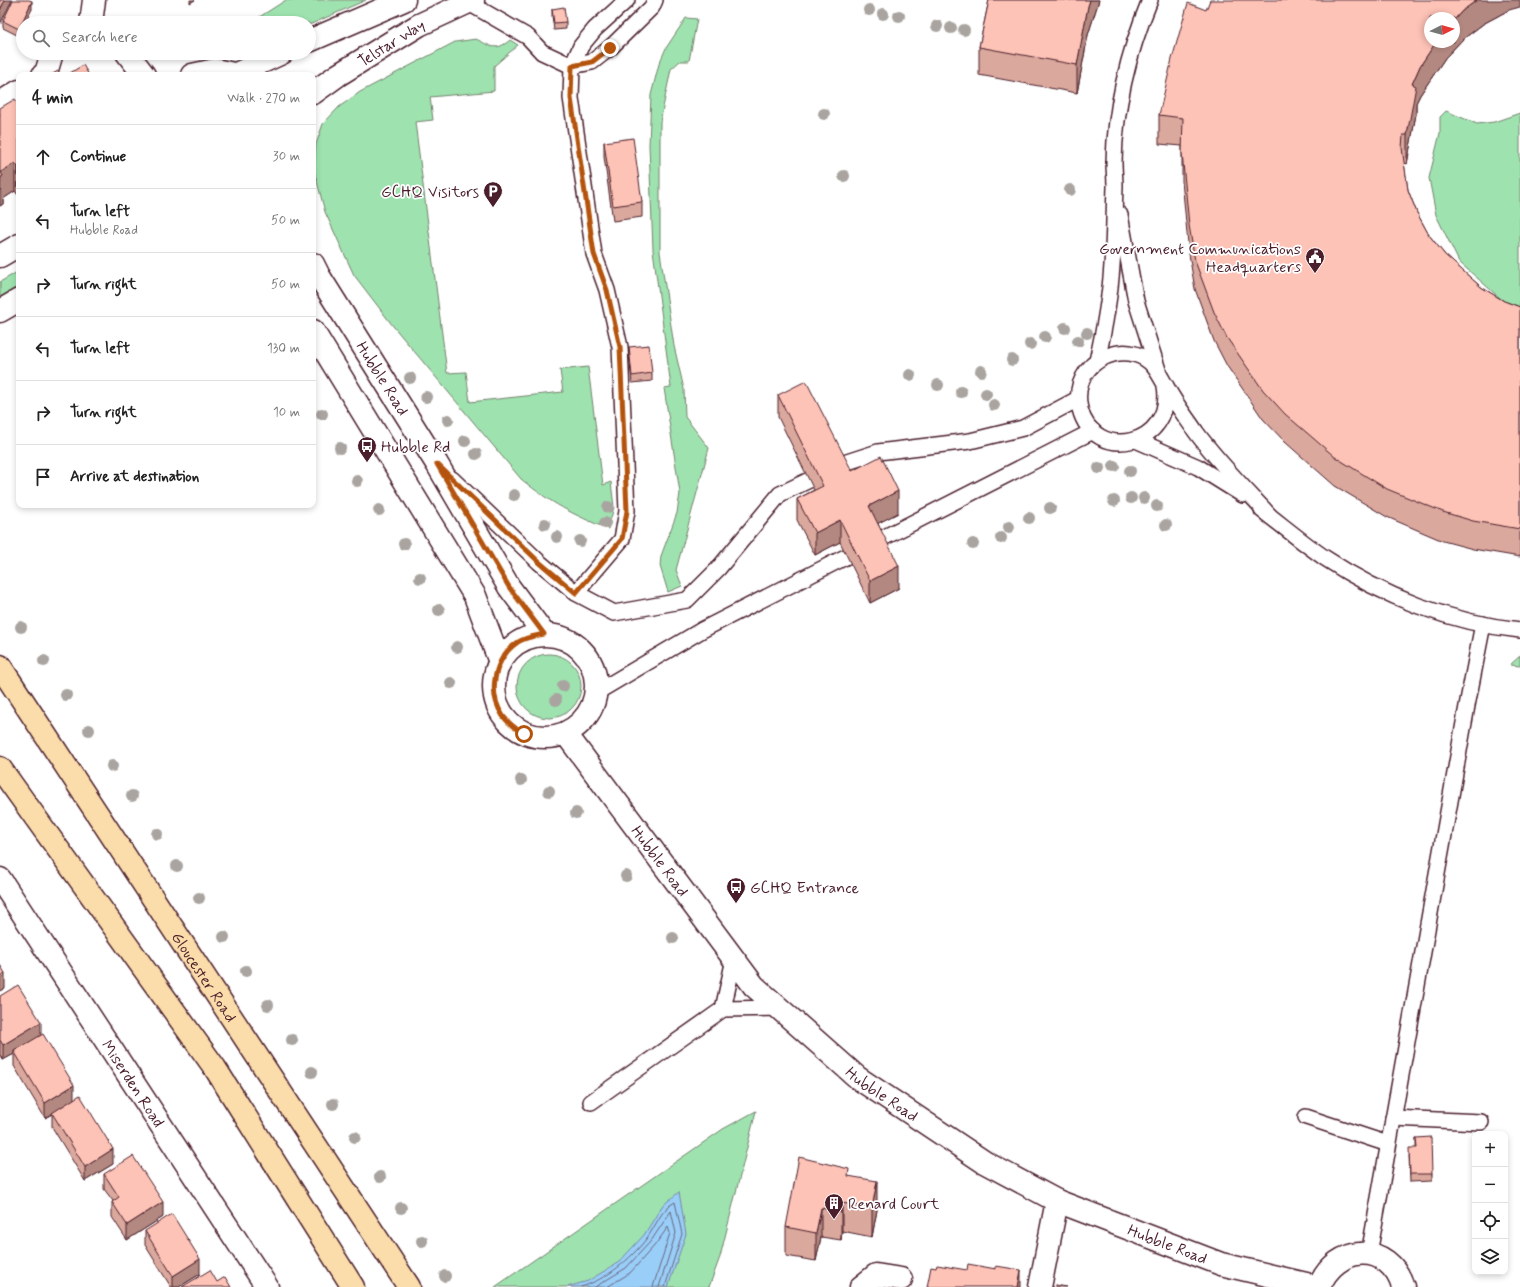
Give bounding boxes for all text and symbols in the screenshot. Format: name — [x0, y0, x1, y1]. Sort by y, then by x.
north arrow — [1424, 12, 1460, 48]
street label: Telstar Way — [354, 15, 428, 72]
search box — [16, 16, 316, 60]
icon: search — [30, 27, 52, 49]
text: Search here — [62, 28, 138, 48]
route end — [601, 39, 619, 57]
text: 4 min — [32, 87, 73, 109]
text: Walk · 270 m — [227, 90, 300, 107]
icon: ahead — [32, 146, 54, 168]
text: Continue — [70, 147, 126, 167]
text: 30 m — [273, 148, 300, 165]
parking icon: GCHQ Visitors — [482, 180, 504, 208]
place label: GCHQ Visitors — [381, 182, 479, 203]
text: Turn left — [70, 202, 130, 222]
icon: left — [32, 210, 54, 232]
text: 50 m — [271, 212, 300, 229]
text: Hubble Road — [70, 222, 138, 239]
place label: Government Communications Headquarters — [1099, 239, 1301, 278]
public building icon: Government Communications Headquarters — [1304, 246, 1326, 274]
icon: right — [32, 274, 54, 296]
text: Turn right — [70, 275, 137, 295]
text: 50 m — [271, 276, 300, 293]
icon: left — [32, 338, 54, 360]
street label: Hubble Road — [351, 338, 413, 420]
text: Turn left — [70, 339, 130, 359]
text: 130 m — [267, 340, 300, 357]
icon: right — [32, 402, 54, 424]
text: Turn right — [70, 403, 137, 423]
text: 10 m — [273, 404, 300, 421]
bus stop icon: Hubble Rd — [356, 435, 378, 463]
place label: Hubble Rd — [381, 437, 450, 458]
icon: arrive — [32, 466, 54, 488]
text: Arrive at destination — [70, 467, 199, 487]
route start — [515, 725, 533, 743]
street label: Hubble Road — [626, 822, 693, 901]
bus stop icon: GCHQ Entrance — [725, 876, 747, 904]
place label: GCHQ Entrance — [750, 878, 860, 899]
street label: Gloucester Road — [166, 928, 241, 1027]
street label: Miserden Road — [96, 1036, 169, 1132]
street label: Hubble Road — [840, 1063, 922, 1127]
map controls — [1472, 1131, 1508, 1275]
button: + — [1472, 1131, 1508, 1167]
button: − — [1472, 1167, 1508, 1203]
building icon: Renard Court — [823, 1192, 845, 1220]
place label: Renard Court — [848, 1194, 940, 1215]
button: locate — [1472, 1203, 1508, 1239]
street label: Hubble Road — [1124, 1220, 1210, 1270]
button: layers — [1472, 1239, 1508, 1275]

